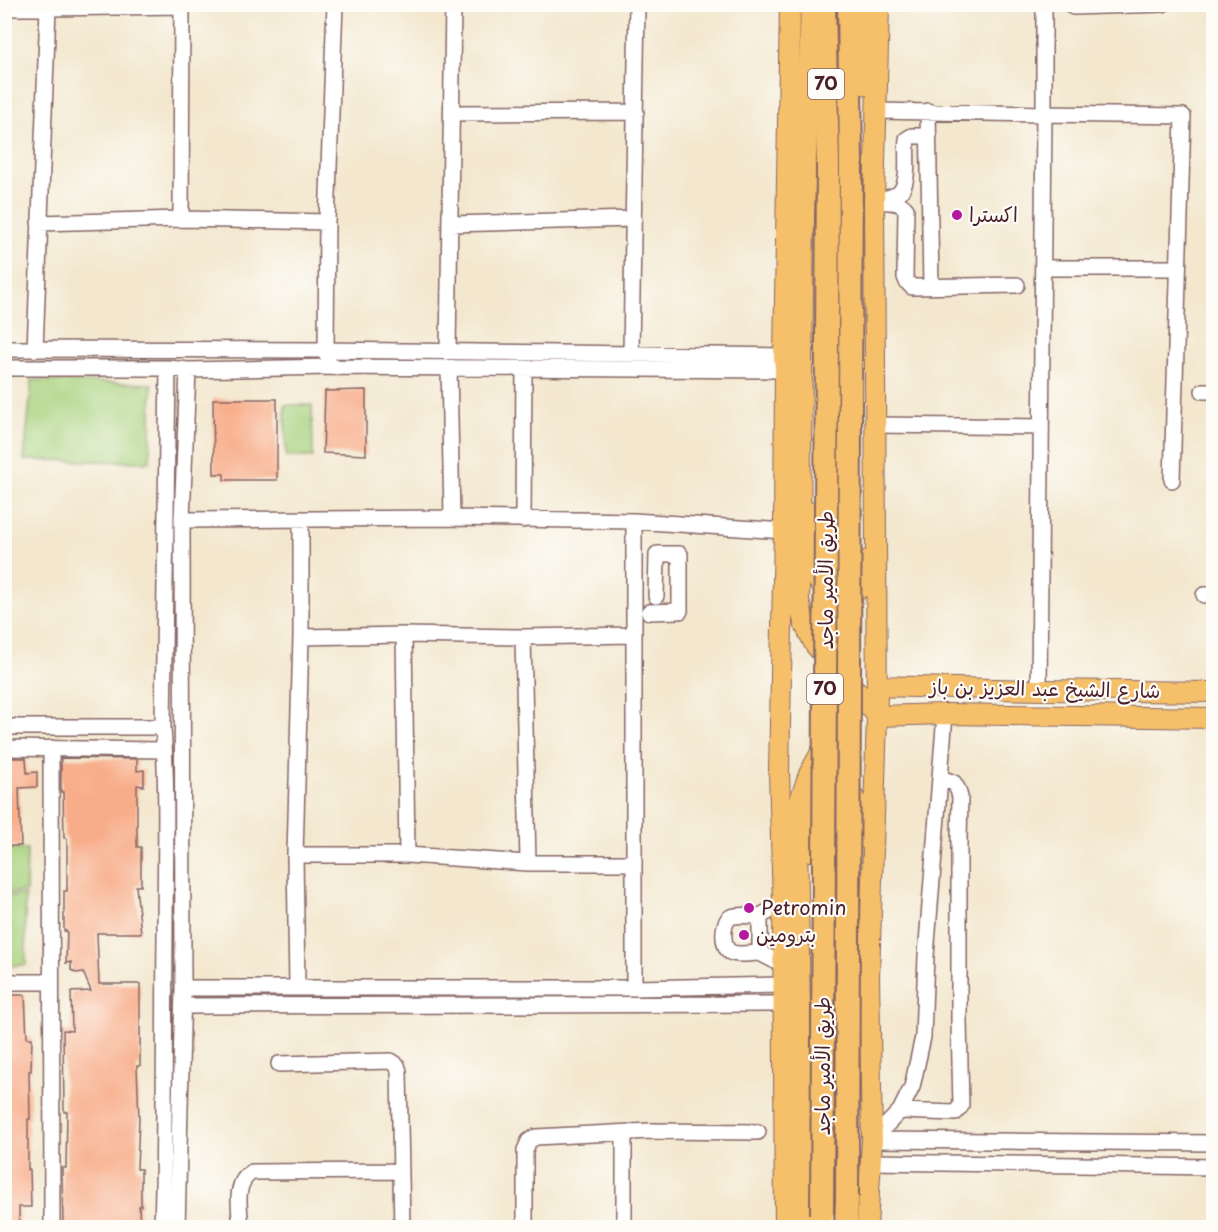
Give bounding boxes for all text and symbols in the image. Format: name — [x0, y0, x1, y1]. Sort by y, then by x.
road number: 70 — [808, 69, 844, 99]
place label: اكسترا — [969, 199, 1018, 229]
marker: اكسترا — [950, 208, 964, 222]
street label: طريق الأمير ماجد — [810, 510, 840, 650]
street label: شارع الشيخ عبد العزيز بن باز — [927, 671, 1161, 705]
road number: 70 — [807, 674, 843, 704]
place label: Petromin — [761, 892, 846, 922]
marker: Petromin — [742, 901, 756, 915]
place label: بترومين — [756, 919, 816, 949]
marker: بترومين — [737, 928, 751, 942]
street label: طريق الأمير ماجد — [807, 996, 837, 1136]

